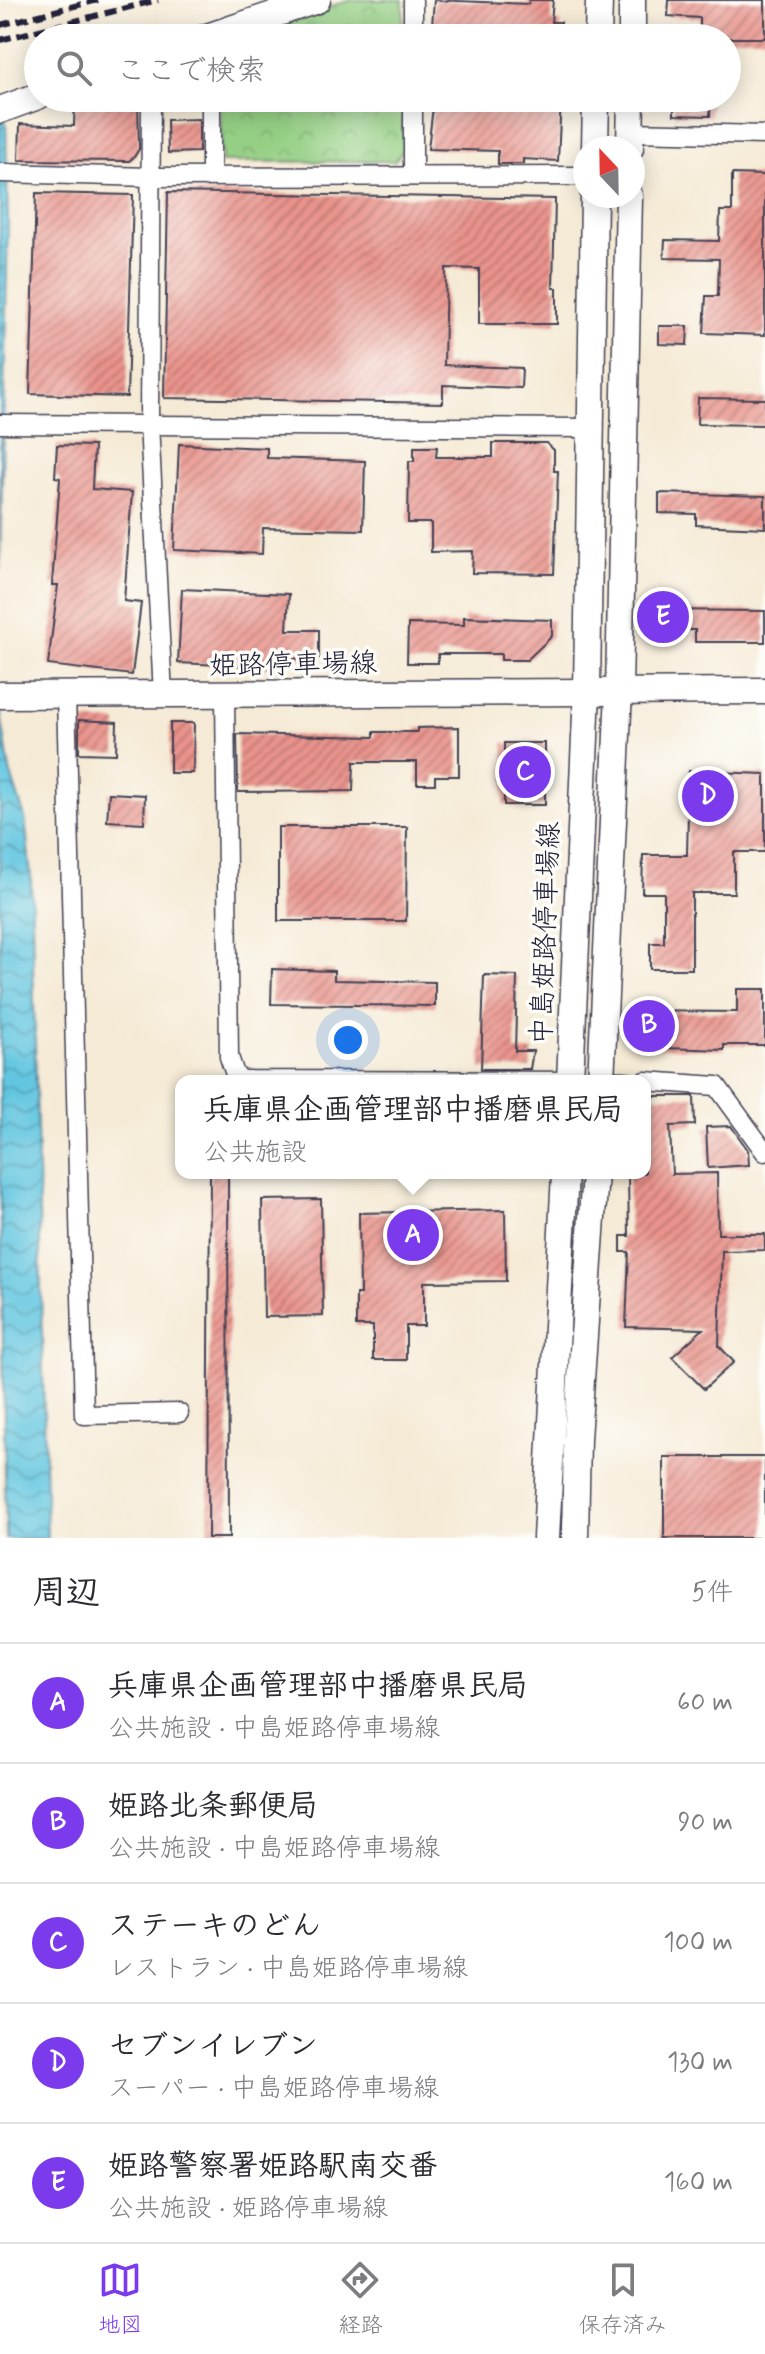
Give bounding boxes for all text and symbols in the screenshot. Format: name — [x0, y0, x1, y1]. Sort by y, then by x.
search box — [24, 24, 741, 112]
icon: search — [52, 46, 96, 90]
text: ここで検索 — [116, 52, 266, 91]
north arrow — [573, 136, 645, 208]
pin: E — [637, 587, 689, 647]
street label: 姫路停車場線 — [209, 646, 377, 685]
pin: C — [499, 742, 551, 802]
pin: D — [682, 766, 734, 826]
street label: 中島姫路停車場線 — [524, 821, 569, 1046]
pin: B — [623, 996, 675, 1056]
your location — [328, 1020, 368, 1060]
popup — [175, 1075, 651, 1179]
text: 兵庫県企画管理部中播磨県民局 — [203, 1091, 623, 1130]
text: 公共施設 — [203, 1136, 307, 1170]
pin: A — [387, 1205, 439, 1265]
text: 周辺 — [32, 1571, 100, 1616]
text: 5件 — [691, 1576, 733, 1610]
text: 兵庫県企画管理部中播磨県民局 — [108, 1667, 528, 1706]
text: A — [49, 1686, 67, 1720]
text: 60 m — [677, 1686, 733, 1720]
text: 公共施設 · 中島姫路停車場線 — [108, 1712, 440, 1746]
text: 姫路北条郵便局 — [108, 1787, 318, 1826]
text: B — [50, 1806, 66, 1840]
text: 90 m — [678, 1806, 733, 1840]
text: 公共施設 · 中島姫路停車場線 — [108, 1832, 440, 1866]
text: ステーキのどん — [108, 1907, 321, 1946]
text: C — [49, 1926, 67, 1960]
text: 100 m — [663, 1926, 733, 1960]
text: レストラン · 中島姫路停車場線 — [108, 1952, 468, 1986]
text: セブンイレブン — [108, 2027, 318, 2066]
text: D — [49, 2046, 67, 2080]
text: 130 m — [667, 2046, 733, 2080]
text: スーパー · 中島姫路停車場線 — [108, 2072, 439, 2106]
text: 姫路警察署姫路駅南交番 — [108, 2147, 438, 2186]
text: E — [50, 2166, 66, 2200]
text: 160 m — [664, 2166, 733, 2200]
text: 公共施設 · 姫路停車場線 — [108, 2192, 388, 2226]
tab: 地図 — [98, 2258, 142, 2340]
tab: 経路 — [338, 2258, 383, 2340]
tab: 保存済み — [579, 2258, 667, 2340]

